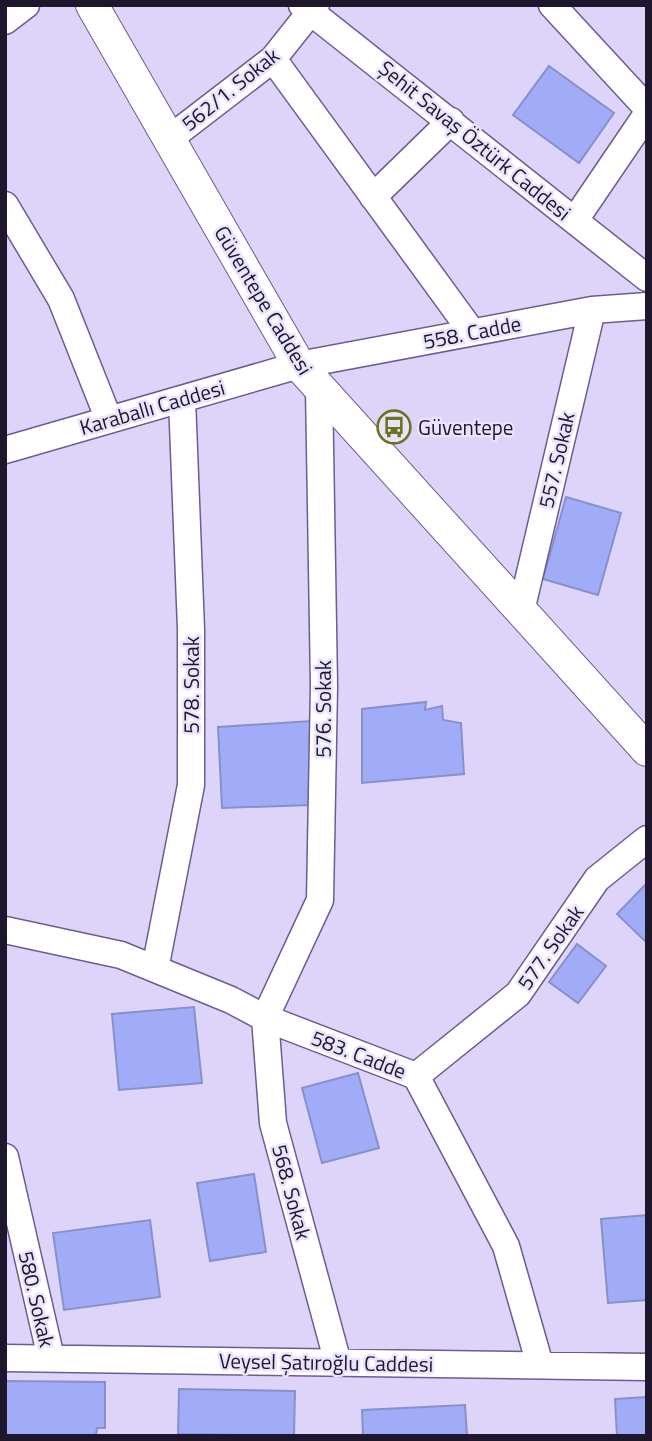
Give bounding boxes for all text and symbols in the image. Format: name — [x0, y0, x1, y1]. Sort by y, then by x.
street label: 562/1. Sokak — [174, 39, 286, 139]
street label: Şehit Savaş Öztürk Caddesi — [372, 52, 578, 228]
street label: Güventepe Caddesi — [207, 219, 321, 381]
street label: 558. Cadde — [420, 307, 524, 357]
street label: Karaballı Caddesi — [76, 371, 228, 443]
bus stop icon: Güventepe — [375, 408, 413, 446]
street label: 557. Sokak — [529, 409, 583, 511]
place label: Güventepe — [418, 411, 513, 443]
street label: 578. Sokak — [175, 636, 207, 734]
street label: 576. Sokak — [307, 660, 339, 758]
street label: 577. Sokak — [509, 898, 591, 996]
street label: 583. Cadde — [307, 1021, 411, 1087]
street label: 568. Sokak — [264, 1141, 320, 1243]
street label: 580. Sokak — [10, 1248, 64, 1350]
street label: Veysel Şatıroğlu Caddesi — [219, 1344, 433, 1380]

